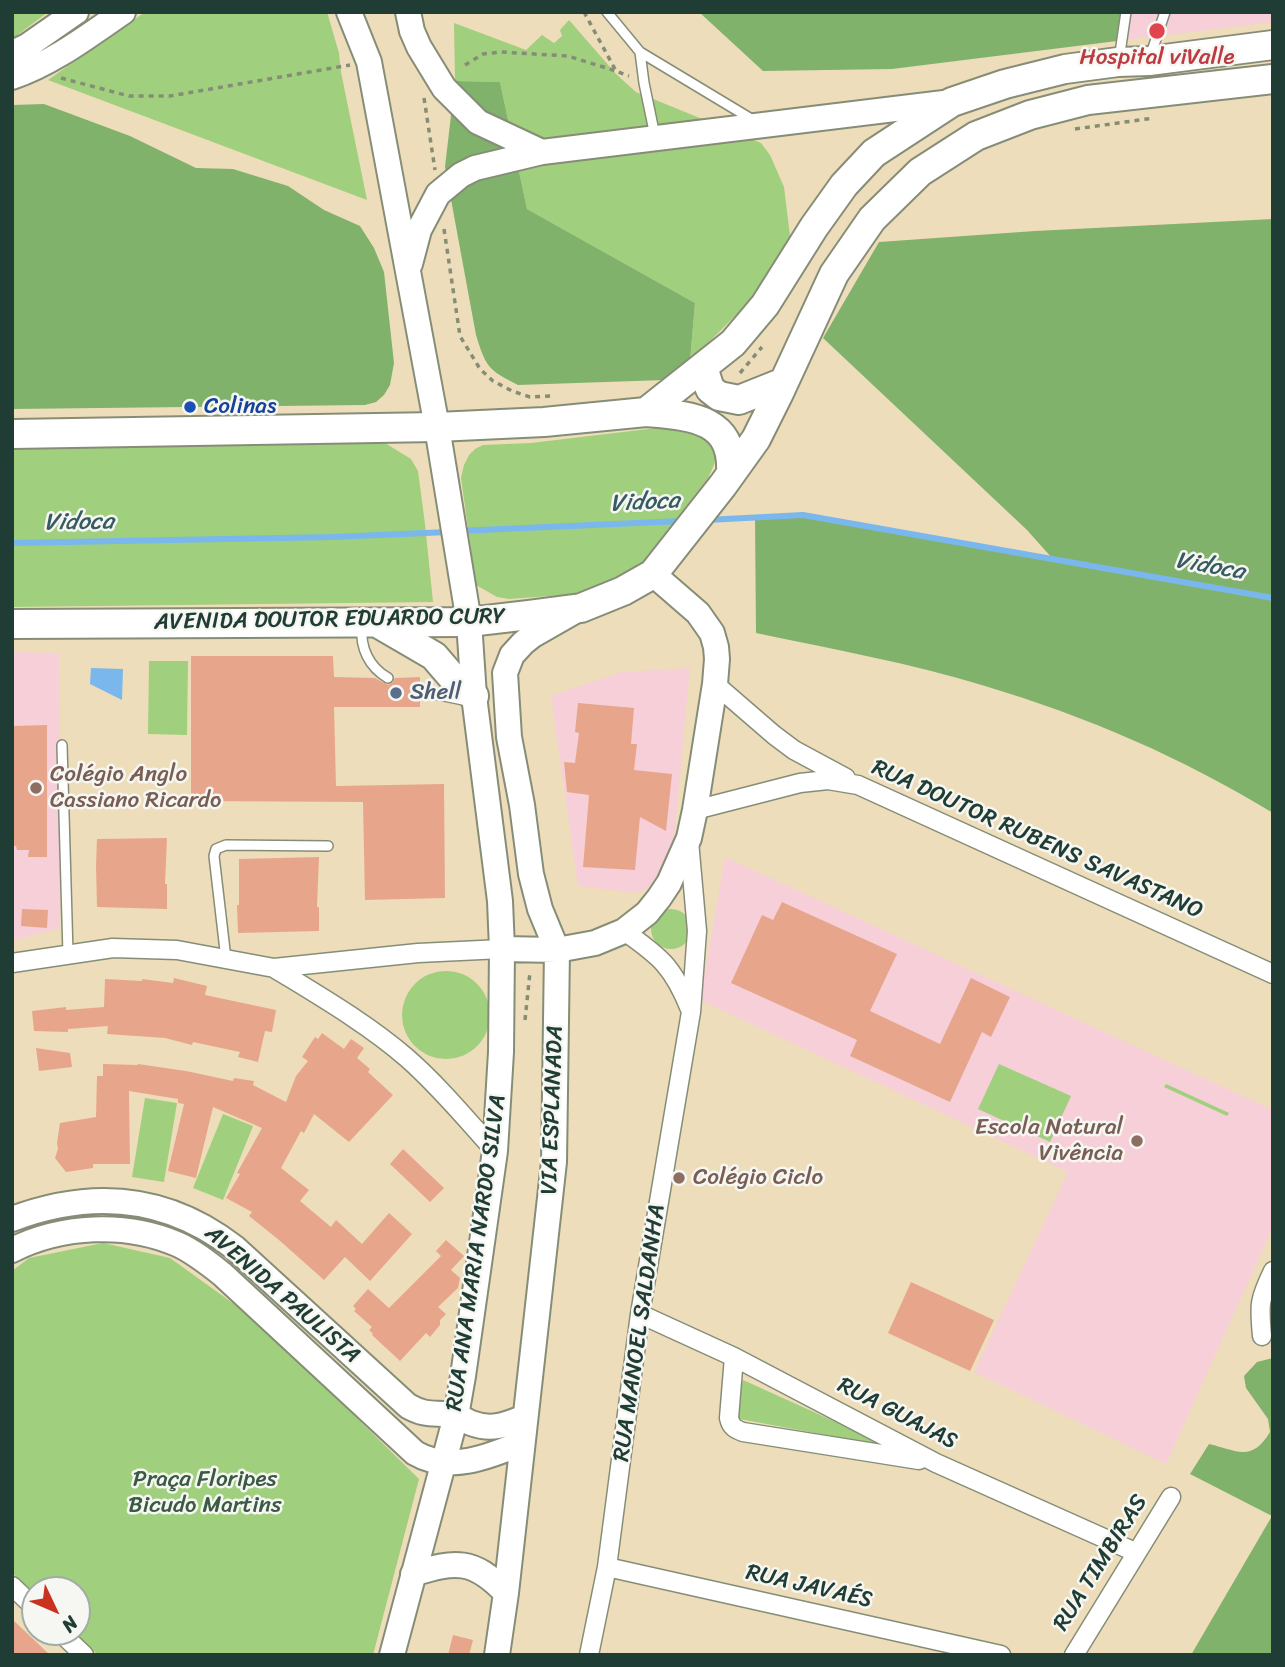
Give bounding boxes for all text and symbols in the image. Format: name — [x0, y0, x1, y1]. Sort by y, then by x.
marker: Hospital viValle — [1147, 21, 1167, 41]
place label: Hospital viValle — [1079, 44, 1235, 72]
place label: Colinas — [204, 393, 276, 421]
marker: Colinas — [182, 399, 198, 415]
water label: Vidoca — [609, 487, 681, 519]
water label: Vidoca — [44, 508, 114, 538]
water label: Vidoca — [1173, 547, 1247, 587]
street label: AVENIDA DOUTOR EDUARDO CURY — [154, 603, 506, 637]
place label: Shell — [410, 679, 461, 707]
marker: Shell — [388, 685, 404, 701]
street label: RUA DOUTOR RUBENS SAVASTANO — [867, 754, 1207, 926]
place label: Colégio Anglo Cassiano Ricardo — [50, 761, 221, 815]
marker: Colégio Anglo Cassiano Ricardo — [28, 780, 44, 796]
street label: VIA ESPLANADA — [536, 1025, 570, 1195]
street label: RUA ANA MARIA NARDO SILVA — [441, 1093, 513, 1413]
place label: Escola Natural Vivência — [975, 1114, 1123, 1168]
marker: Escola Natural Vivência — [1129, 1133, 1145, 1149]
place label: Colégio Ciclo — [693, 1164, 823, 1192]
marker: Colégio Ciclo — [671, 1170, 687, 1186]
street label: RUA MANOEL SALDANHA — [608, 1203, 672, 1463]
street label: AVENIDA PAULISTA — [199, 1220, 365, 1370]
street label: RUA GUAJAS — [833, 1372, 961, 1456]
park label: Praça Floripes Bicudo Martins — [128, 1466, 282, 1520]
street label: RUA TIMBIRAS — [1048, 1490, 1154, 1636]
street label: RUA JAVAÉS — [743, 1559, 875, 1615]
north arrow — [21, 1576, 91, 1646]
text: N — [54, 1608, 86, 1641]

